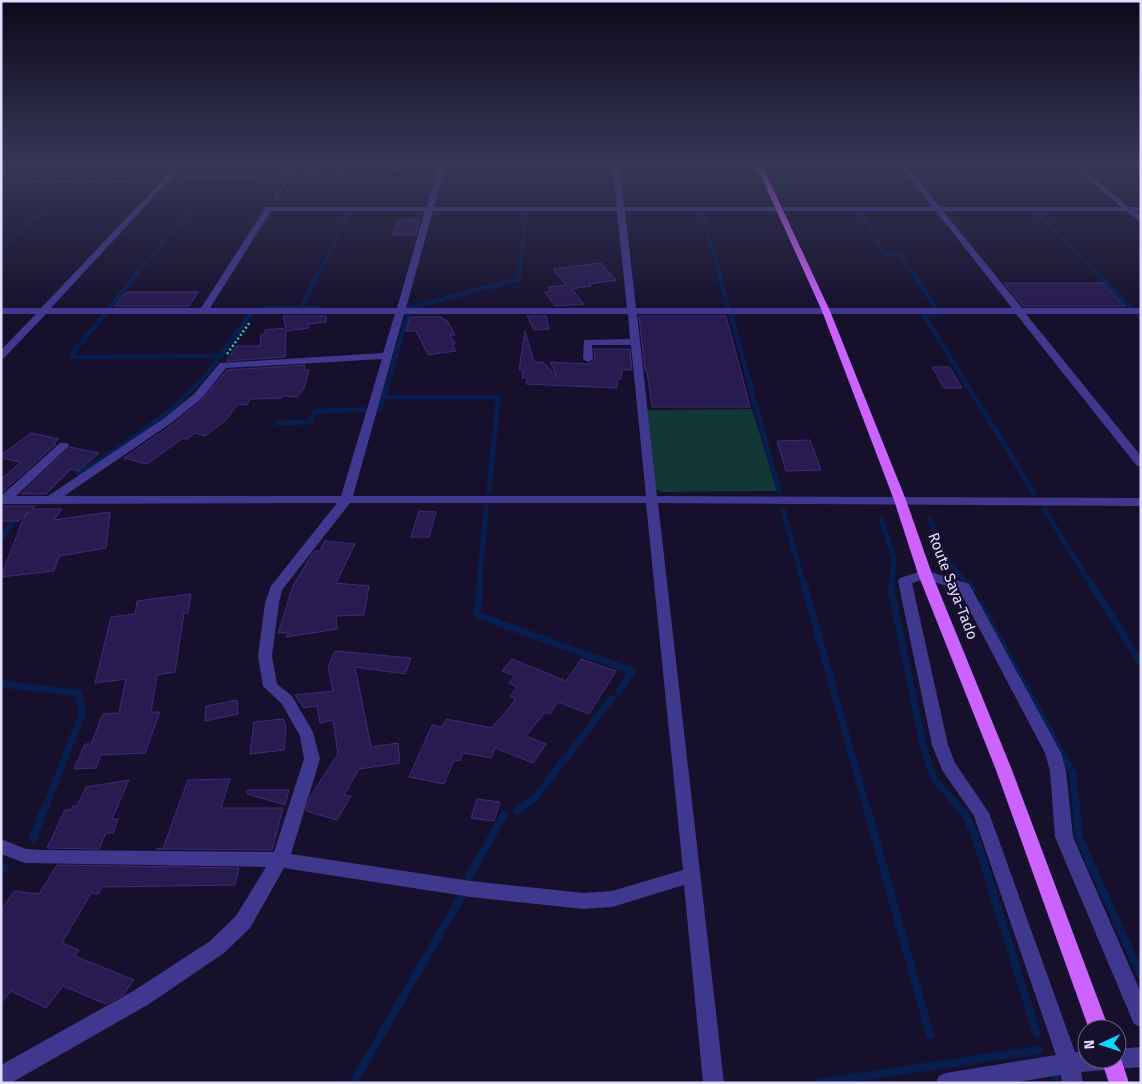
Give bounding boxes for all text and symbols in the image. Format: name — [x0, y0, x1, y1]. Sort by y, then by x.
street label: Route Saya-Tado — [924, 530, 982, 642]
north arrow — [1077, 1019, 1127, 1069]
text: N — [1081, 1040, 1098, 1050]

